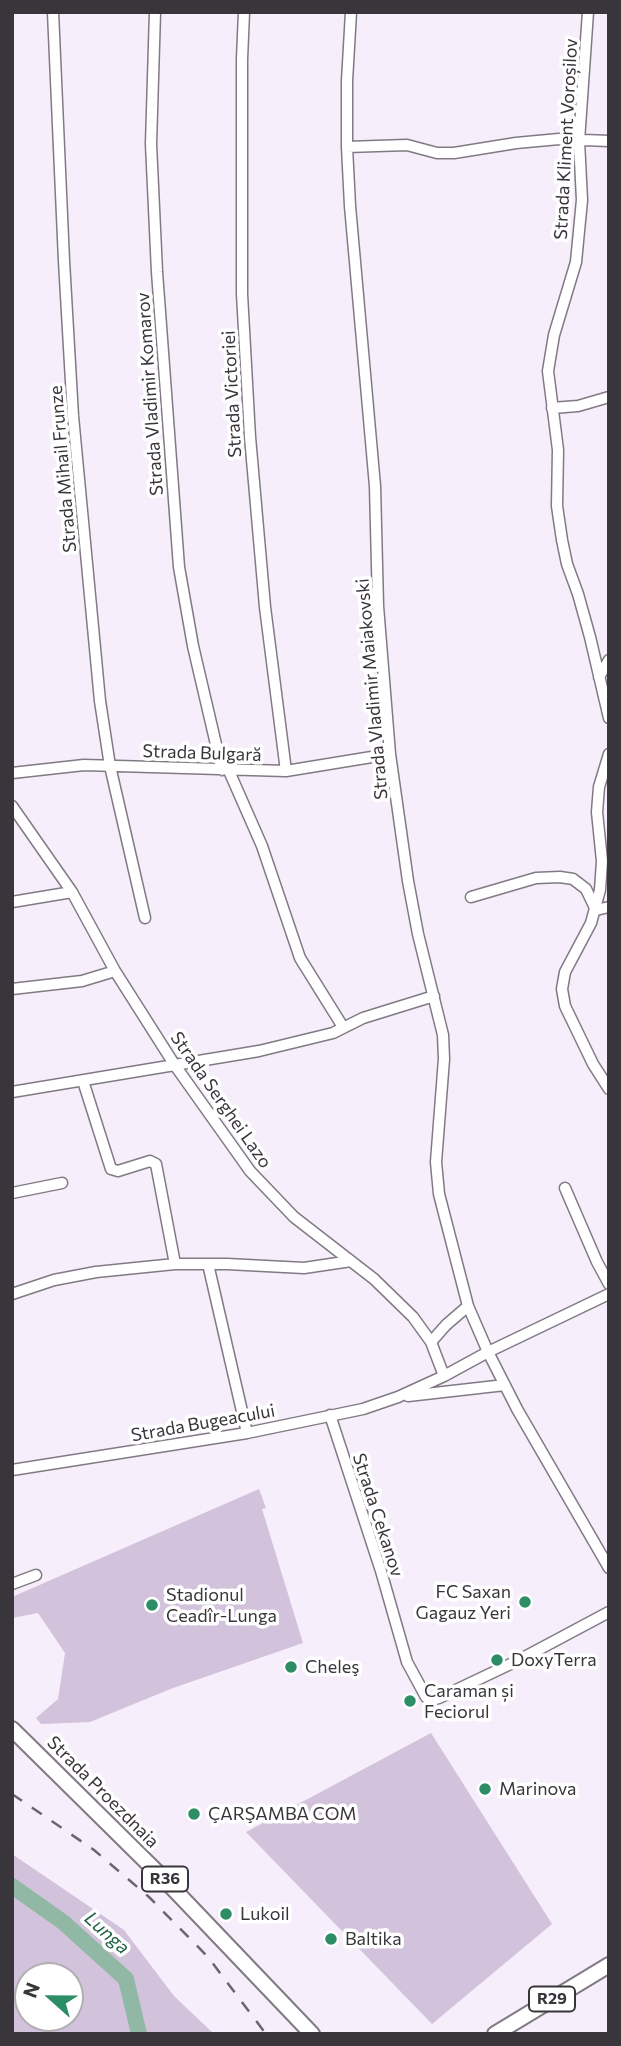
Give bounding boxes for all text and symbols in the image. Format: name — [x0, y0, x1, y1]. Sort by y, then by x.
street label: Strada Kliment Voroșilov — [550, 38, 582, 240]
street label: Strada Vladimir Komarov — [132, 292, 168, 496]
street label: Strada Victoriei — [218, 330, 246, 458]
street label: Strada Mihail Frunze — [45, 385, 81, 553]
street label: Strada Vladimir Maiakovski — [352, 578, 392, 800]
street label: Strada Bulgară — [142, 740, 262, 766]
street label: Strada Serghei Lazo — [166, 1028, 276, 1172]
street label: Strada Bugeacului — [129, 1400, 277, 1446]
street label: Strada Cekanov — [348, 1451, 408, 1579]
place label: FC Saxan Gagauz Yeri — [416, 1581, 511, 1624]
place label: Stadionul Ceadîr-Lunga — [166, 1584, 277, 1626]
marker: FC Saxan Gagauz Yeri — [517, 1594, 533, 1610]
marker: Stadionul Ceadîr-Lunga — [144, 1597, 160, 1613]
place label: DoxyTerra — [511, 1649, 597, 1671]
marker: DoxyTerra — [489, 1652, 505, 1668]
place label: Cheleş — [305, 1656, 359, 1678]
marker: Cheleş — [283, 1659, 299, 1675]
place label: Caraman și Feciorul — [424, 1680, 514, 1722]
marker: Caraman și Feciorul — [402, 1693, 418, 1709]
street label: Strada Proezdnaia — [43, 1732, 163, 1852]
place label: Marinova — [499, 1778, 577, 1800]
marker: Marinova — [477, 1781, 493, 1797]
place label: ÇARŞAMBA COM — [208, 1803, 356, 1825]
marker: ÇARŞAMBA COM — [186, 1806, 202, 1822]
road number: R36 — [142, 1867, 188, 1892]
place label: Lukoil — [240, 1903, 290, 1925]
marker: Lukoil — [218, 1906, 234, 1922]
water label: Lunga — [80, 1907, 134, 1959]
place label: Baltika — [345, 1928, 402, 1950]
marker: Baltika — [323, 1931, 339, 1947]
north arrow — [14, 1962, 84, 2032]
text: N — [18, 1979, 44, 2001]
road number: R29 — [529, 1986, 575, 2011]

